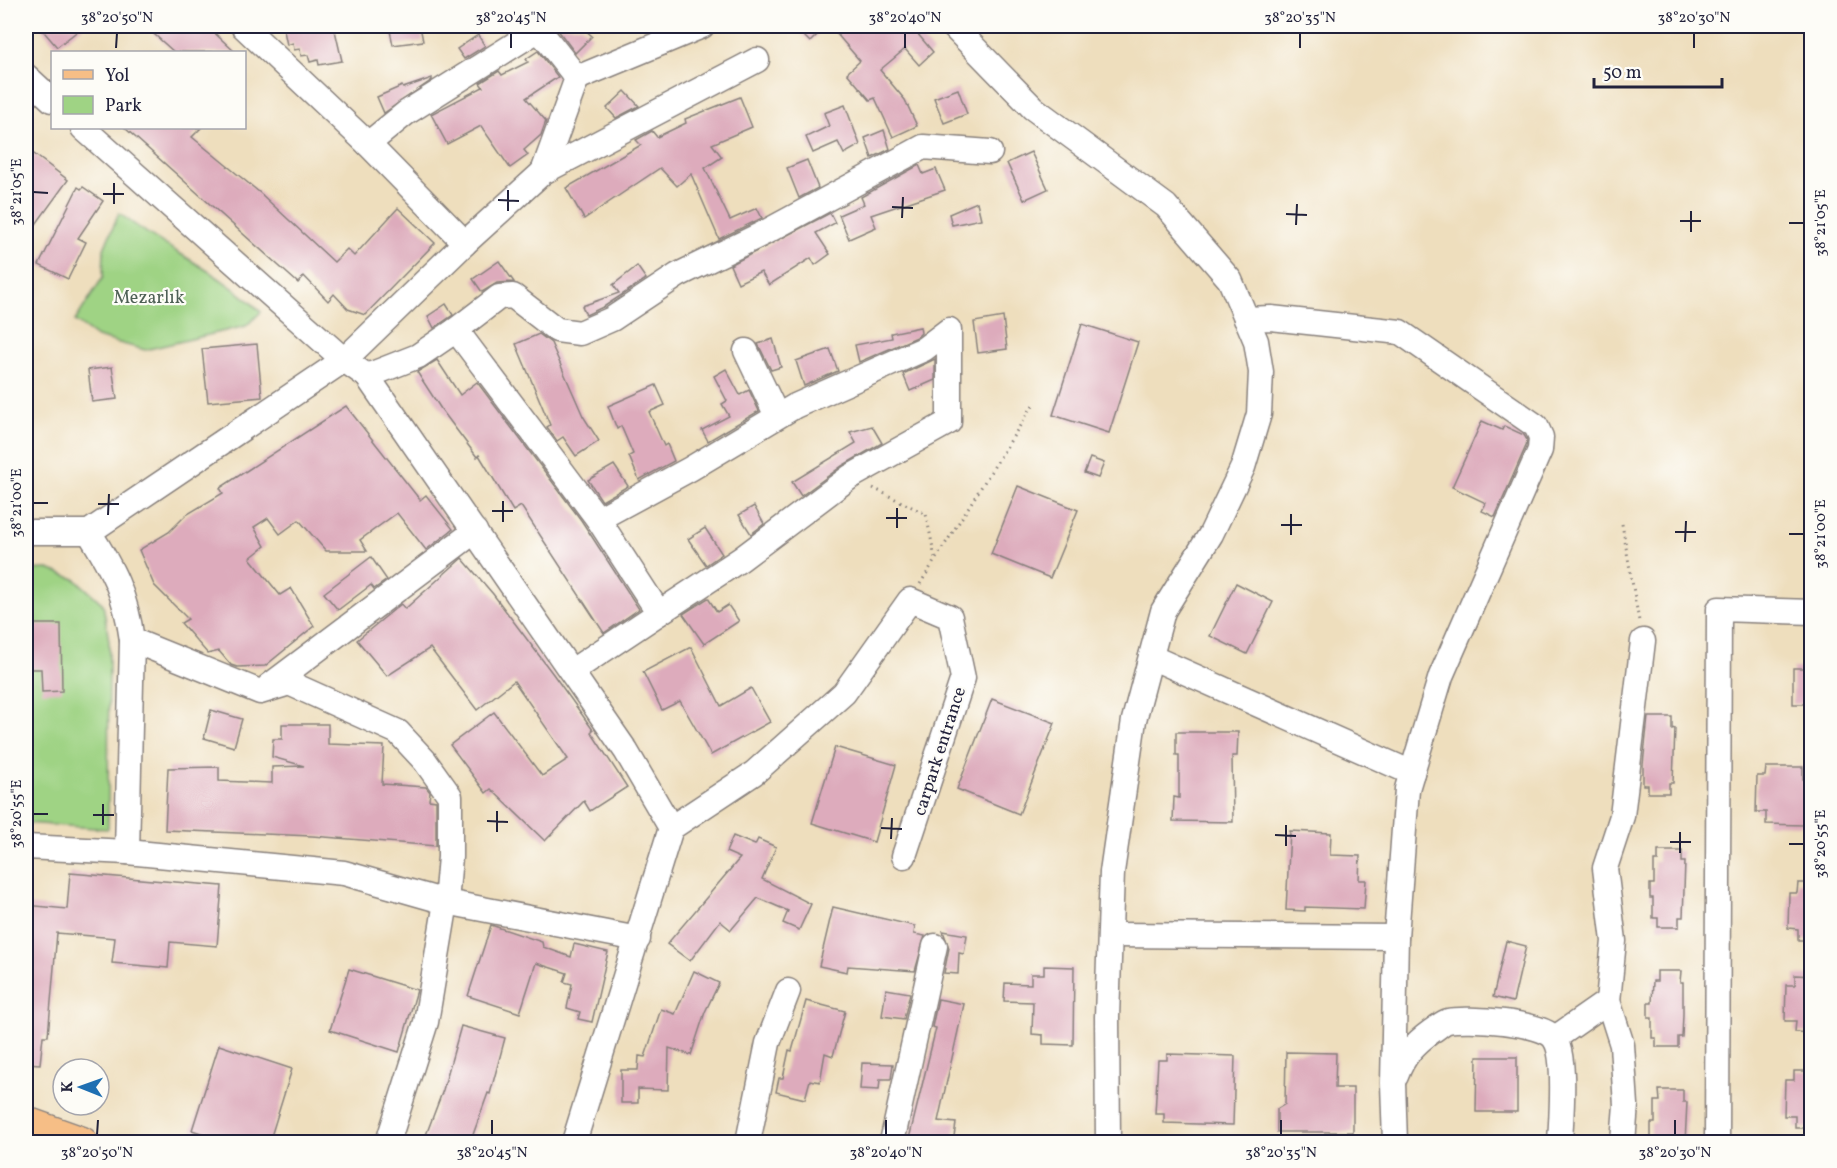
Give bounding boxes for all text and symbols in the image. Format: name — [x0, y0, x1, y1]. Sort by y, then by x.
text: 38°20'50"N — [81, 8, 153, 29]
text: 38°20'45"N — [475, 8, 547, 29]
text: 38°20'40"N — [869, 8, 941, 29]
text: 38°20'35"N — [1264, 8, 1336, 29]
text: 38°20'30"N — [1658, 8, 1730, 29]
legend — [51, 51, 246, 129]
scale bar — [1594, 51, 1722, 89]
text: 50 m — [1603, 61, 1642, 86]
text: Yol — [105, 64, 130, 89]
text: Park — [105, 94, 142, 119]
text: 38°21'05"E — [7, 158, 28, 226]
text: 38°21'05"E — [1811, 189, 1832, 257]
park label: Mezarlık — [113, 286, 185, 311]
text: 38°21'00"E — [7, 468, 28, 538]
text: 38°21'00"E — [1811, 499, 1832, 569]
street label: carpark entrance — [908, 684, 973, 819]
text: 38°20'55"E — [7, 780, 28, 848]
text: 38°20'55"E — [1811, 810, 1832, 878]
north arrow — [51, 1057, 111, 1117]
text: K — [57, 1080, 79, 1093]
text: 38°20'50"N — [61, 1143, 133, 1164]
text: 38°20'45"N — [456, 1143, 528, 1164]
text: 38°20'40"N — [850, 1143, 922, 1164]
text: 38°20'35"N — [1245, 1143, 1317, 1164]
text: 38°20'30"N — [1639, 1143, 1711, 1164]

